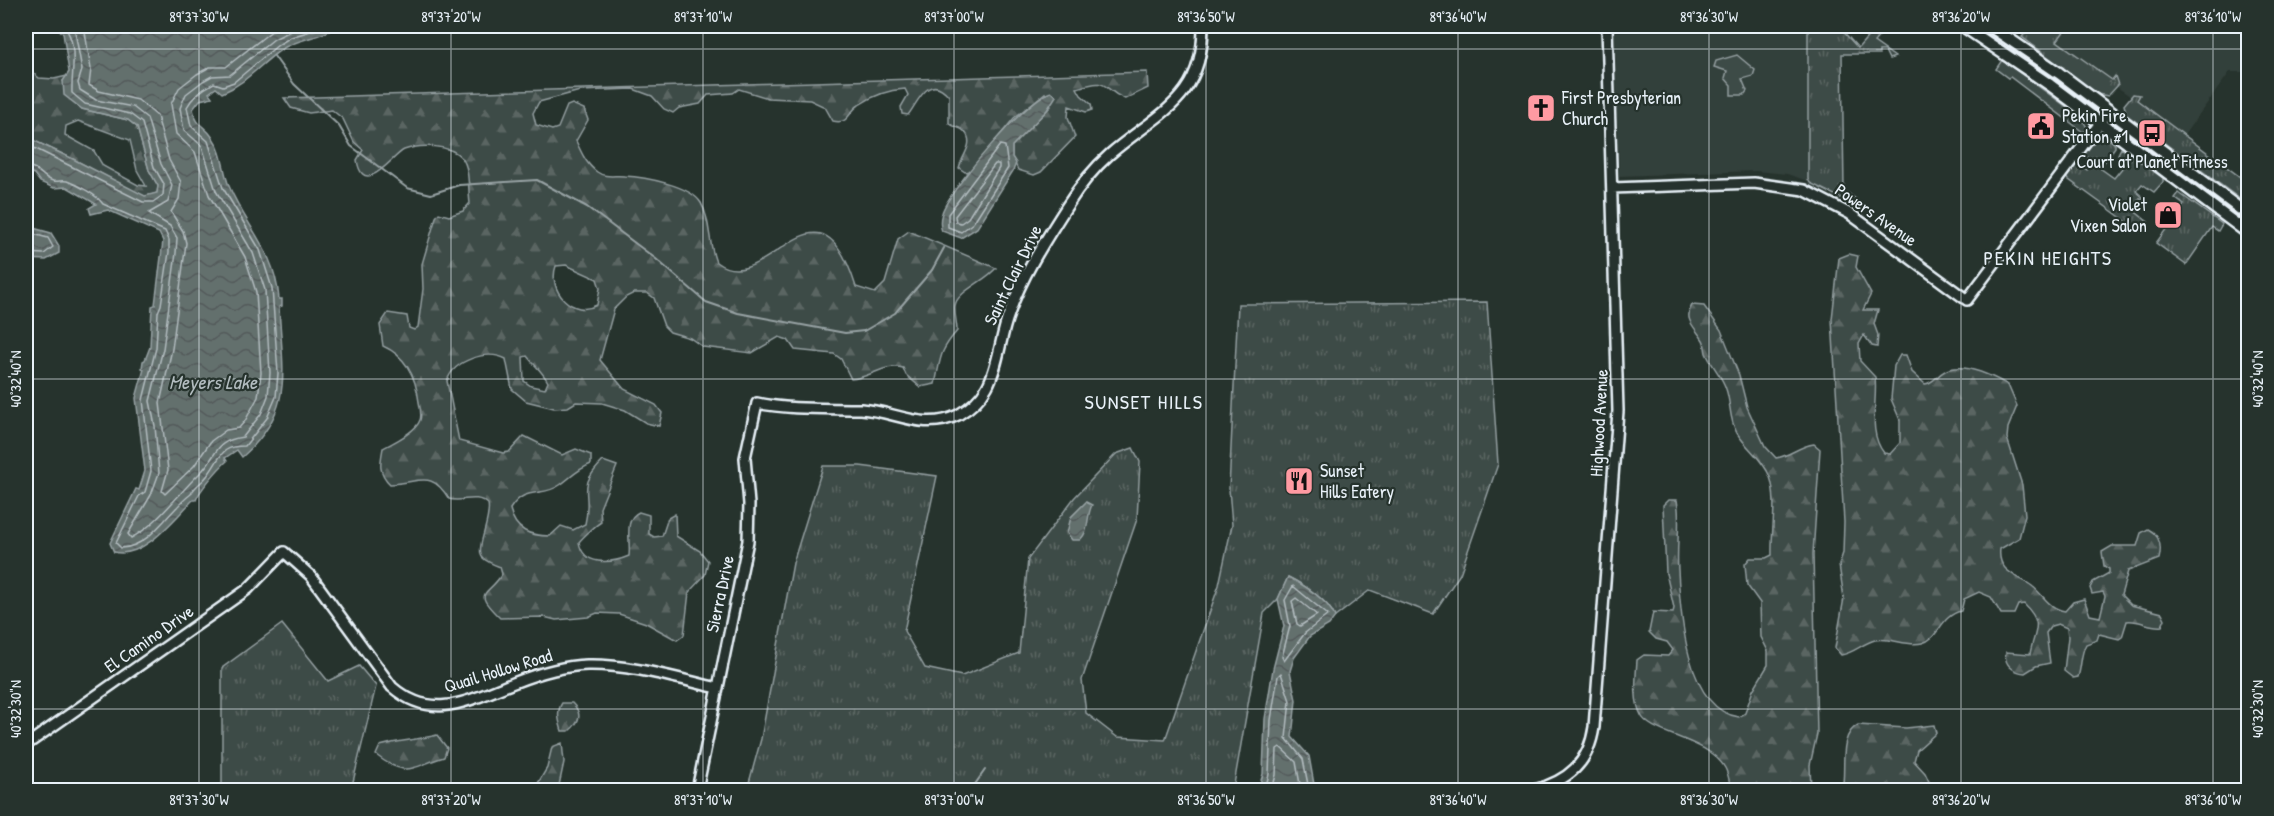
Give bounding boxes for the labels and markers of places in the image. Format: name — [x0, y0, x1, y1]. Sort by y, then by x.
place label: First Presbyterian Church — [1561, 85, 1681, 131]
church icon: First Presbyterian Church — [1525, 92, 1557, 124]
place label: Pekin Fire Station #1 — [2062, 103, 2128, 149]
public building icon: Pekin Fire Station #1 — [2025, 110, 2057, 142]
bus stop icon: Court at Planet Fitness — [2136, 117, 2168, 149]
place label: Court at Planet Fitness — [2076, 149, 2228, 174]
place label: Violet Vixen Salon — [2070, 192, 2148, 238]
shop icon: Violet Vixen Salon — [2152, 199, 2184, 231]
place label: Sunset Hills Eatery — [1320, 458, 1395, 504]
restaurant icon: Sunset Hills Eatery — [1283, 465, 1315, 497]

